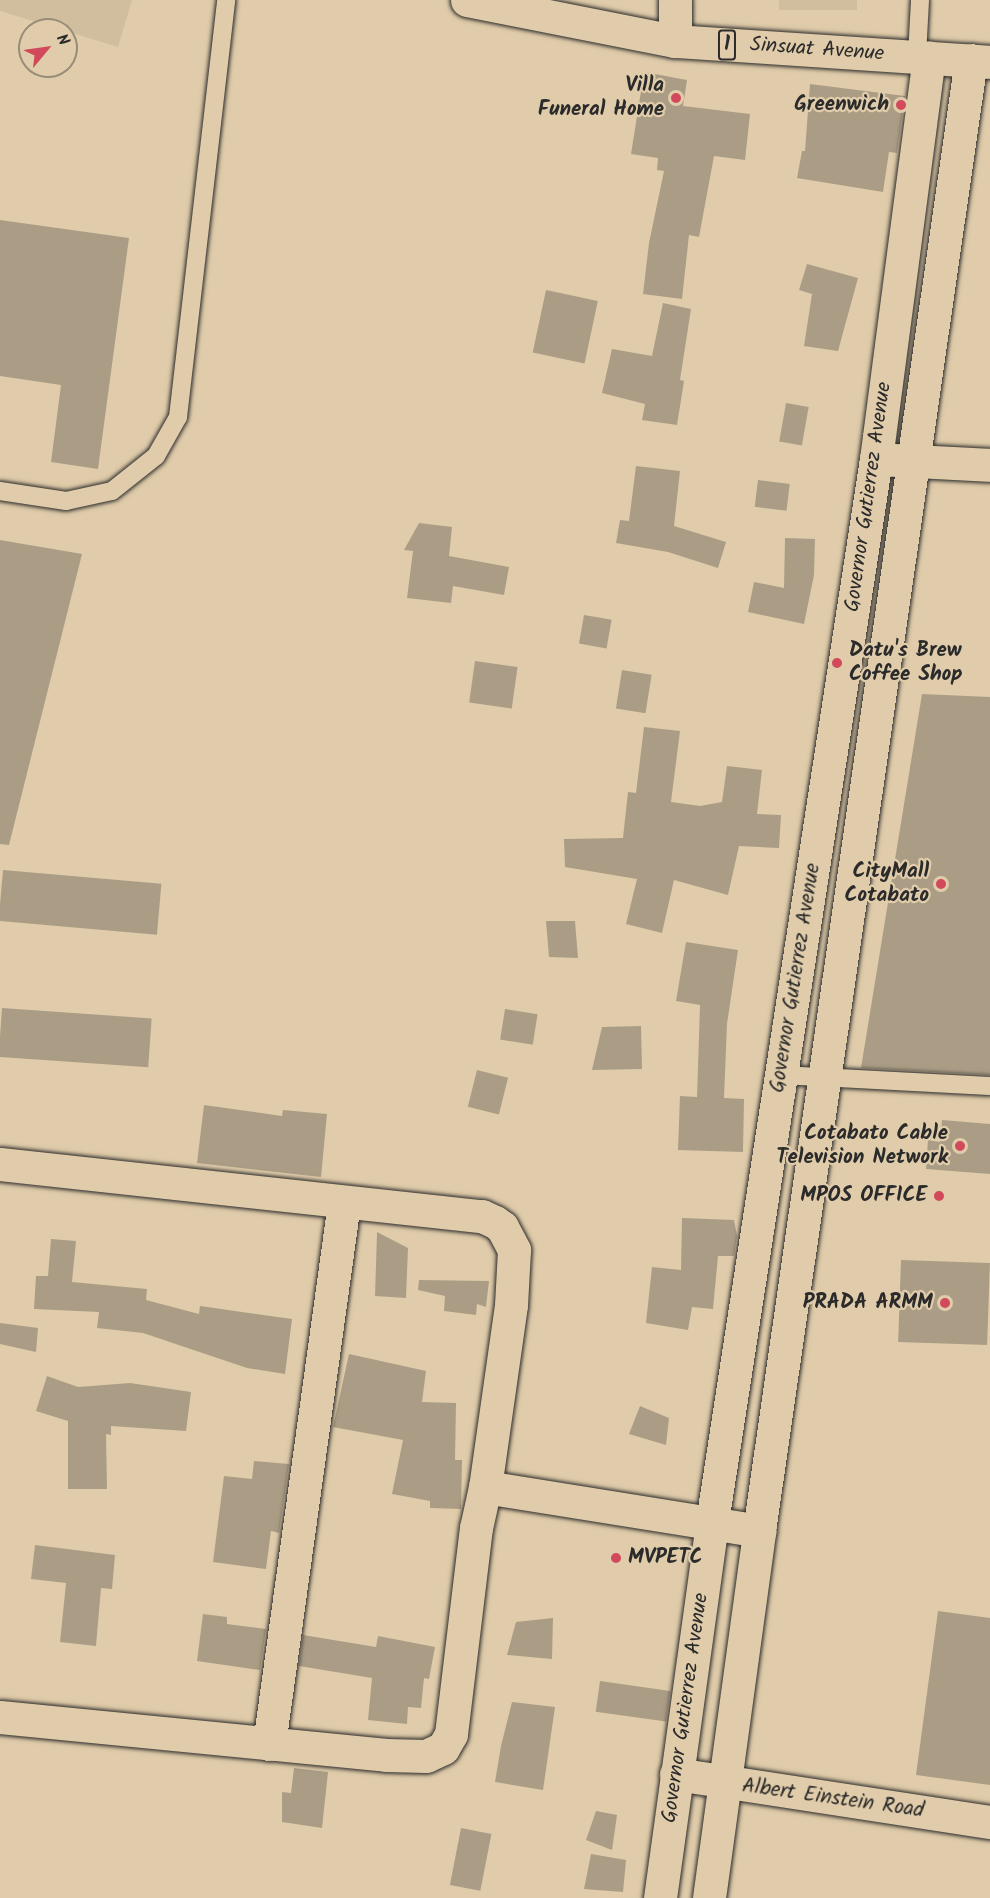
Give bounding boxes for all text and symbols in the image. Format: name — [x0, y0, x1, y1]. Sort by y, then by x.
north arrow — [18, 18, 78, 78]
road number: 1 — [716, 28, 738, 62]
text: N — [49, 30, 76, 50]
street label: Sinsuat Avenue — [749, 33, 885, 67]
place label: Villa Funeral Home — [538, 73, 664, 123]
marker: Villa Funeral Home — [669, 91, 683, 105]
place label: Greenwich — [794, 92, 889, 118]
marker: Greenwich — [894, 98, 908, 112]
street label: Governor Gutierrez Avenue — [840, 380, 898, 614]
place label: Datu's Brew Coffee Shop — [849, 638, 963, 688]
marker: Datu's Brew Coffee Shop — [830, 656, 844, 670]
place label: CityMall Cotabato — [845, 859, 929, 909]
street label: Governor Gutierrez Avenue — [765, 861, 827, 1095]
marker: CityMall Cotabato — [934, 877, 948, 891]
place label: Cotabato Cable Television Network — [776, 1121, 948, 1171]
marker: Cotabato Cable Television Network — [953, 1139, 967, 1153]
place label: MPOS OFFICE — [800, 1183, 927, 1209]
marker: MPOS OFFICE — [932, 1189, 946, 1203]
place label: PRADA ARMM — [803, 1290, 933, 1316]
marker: PRADA ARMM — [938, 1296, 952, 1310]
place label: MVPETC — [628, 1545, 703, 1571]
marker: MVPETC — [609, 1551, 623, 1565]
street label: Governor Gutierrez Avenue — [657, 1591, 715, 1825]
street label: Albert Einstein Road — [740, 1774, 926, 1824]

